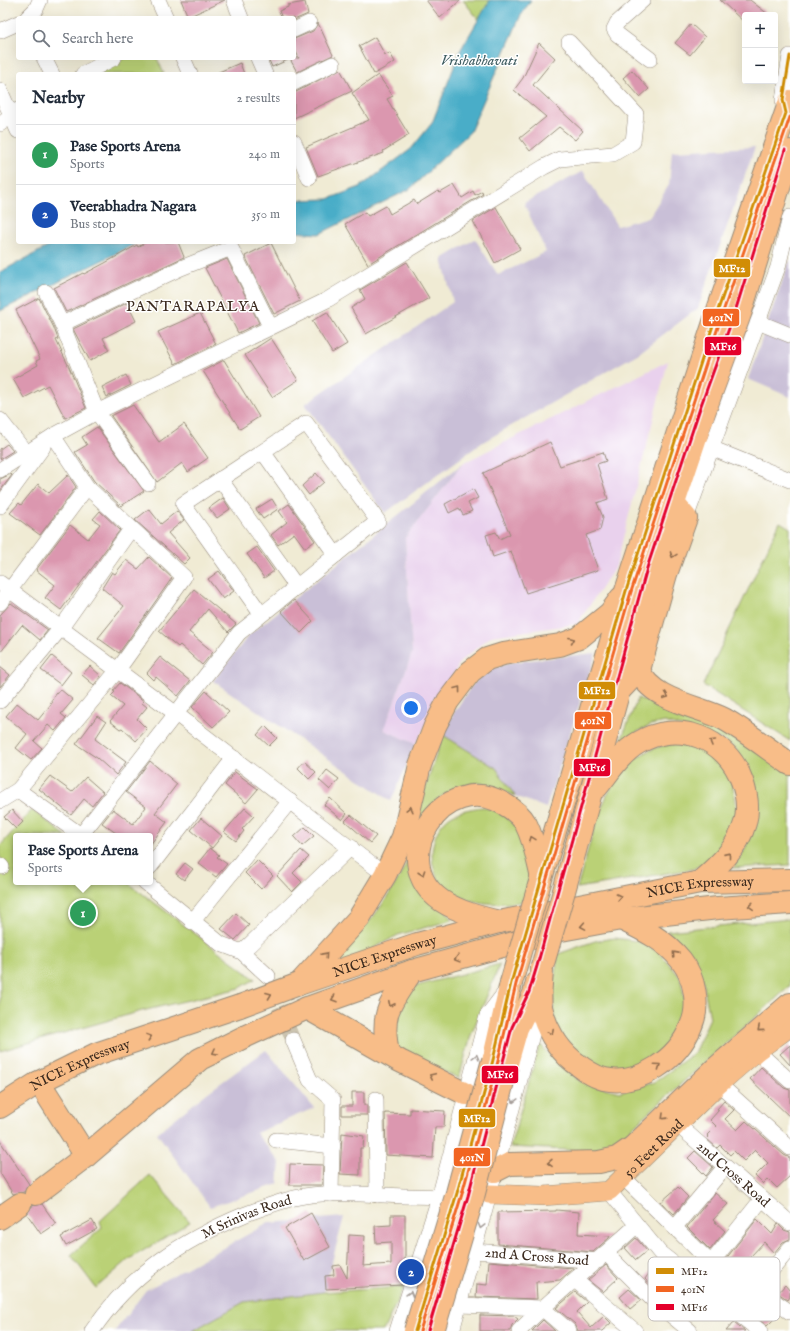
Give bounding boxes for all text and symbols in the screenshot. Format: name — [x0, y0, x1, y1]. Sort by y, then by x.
map controls — [742, 12, 778, 84]
button: + — [742, 12, 778, 48]
search box — [16, 16, 296, 60]
icon: search — [30, 27, 52, 49]
text: Search here — [62, 29, 133, 48]
button: − — [742, 48, 778, 84]
water label: Vrishabhavati — [441, 51, 519, 70]
text: Nearby — [32, 88, 85, 109]
text: 2 results — [236, 90, 280, 107]
text: Pase Sports Arena — [70, 137, 181, 156]
text: 1 — [43, 146, 47, 163]
text: 240 m — [248, 146, 280, 163]
text: Sports — [70, 156, 105, 173]
text: Veerabhadra Nagara — [70, 197, 196, 216]
text: 2 — [42, 206, 48, 223]
text: 350 m — [251, 206, 280, 223]
text: Bus stop — [70, 216, 116, 233]
line badge: MF12 — [713, 258, 751, 278]
text: MF12 — [719, 262, 746, 276]
district label: PANTARAPALYA — [126, 297, 260, 316]
line badge: 401N — [702, 308, 740, 327]
text: 401N — [708, 311, 734, 325]
line badge: MF16 — [704, 336, 742, 356]
text: MF16 — [710, 340, 737, 354]
one-way arrow — [670, 551, 678, 558]
one-way arrow — [569, 637, 576, 645]
line badge: MF12 — [578, 681, 616, 700]
text: MF12 — [584, 684, 611, 698]
one-way arrow — [453, 686, 460, 693]
one-way arrow — [663, 691, 670, 699]
your location — [401, 698, 421, 718]
line badge: 401N — [574, 711, 612, 730]
text: 401N — [580, 714, 606, 728]
one-way arrow — [709, 740, 716, 747]
line badge: MF16 — [573, 758, 611, 777]
text: MF16 — [579, 761, 606, 775]
one-way arrow — [405, 805, 413, 812]
popup — [13, 833, 153, 885]
one-way arrow — [529, 836, 537, 843]
text: Pase Sports Arena — [28, 841, 138, 860]
one-way arrow — [723, 852, 730, 859]
text: Sports — [28, 860, 62, 877]
one-way arrow — [417, 870, 425, 877]
street label: NICE Expressway — [645, 873, 754, 902]
one-way arrow — [616, 893, 623, 901]
pin: 1 — [70, 898, 96, 928]
one-way arrow — [748, 901, 754, 910]
one-way arrow — [580, 922, 586, 930]
street label: NICE Expressway — [331, 931, 439, 982]
one-way arrow — [673, 951, 680, 959]
one-way arrow — [320, 952, 327, 960]
one-way arrow — [454, 954, 461, 963]
one-way arrow — [266, 992, 273, 1000]
one-way arrow — [330, 994, 337, 1003]
one-way arrow — [388, 1000, 396, 1007]
one-way arrow — [758, 1025, 765, 1032]
one-way arrow — [546, 1028, 554, 1036]
one-way arrow — [145, 1033, 152, 1042]
street label: NICE Expressway — [27, 1035, 133, 1096]
one-way arrow — [212, 1047, 219, 1054]
one-way arrow — [471, 1053, 480, 1060]
one-way arrow — [654, 1064, 661, 1071]
line badge: MF16 — [481, 1065, 519, 1084]
text: MF16 — [487, 1068, 514, 1082]
one-way arrow — [428, 1073, 436, 1081]
one-way arrow — [510, 1097, 519, 1104]
line badge: MF12 — [458, 1108, 496, 1128]
text: MF12 — [464, 1112, 491, 1126]
one-way arrow — [662, 1112, 669, 1119]
street label: 50 Feet Road — [620, 1115, 688, 1182]
street label: 2nd Cross Road — [693, 1137, 774, 1212]
line badge: 401N — [453, 1147, 491, 1167]
text: 401N — [459, 1151, 485, 1165]
one-way arrow — [547, 1159, 553, 1167]
street label: M Srinivas Road — [199, 1191, 294, 1243]
one-way arrow — [477, 1222, 486, 1229]
street label: 2nd A Cross Road — [484, 1244, 590, 1270]
pin: 2 — [398, 1257, 424, 1287]
legend — [648, 1257, 780, 1321]
text: MF12 — [681, 1265, 708, 1279]
text: 401N — [681, 1283, 706, 1297]
one-way arrow — [405, 1291, 413, 1297]
text: MF16 — [681, 1301, 707, 1315]

